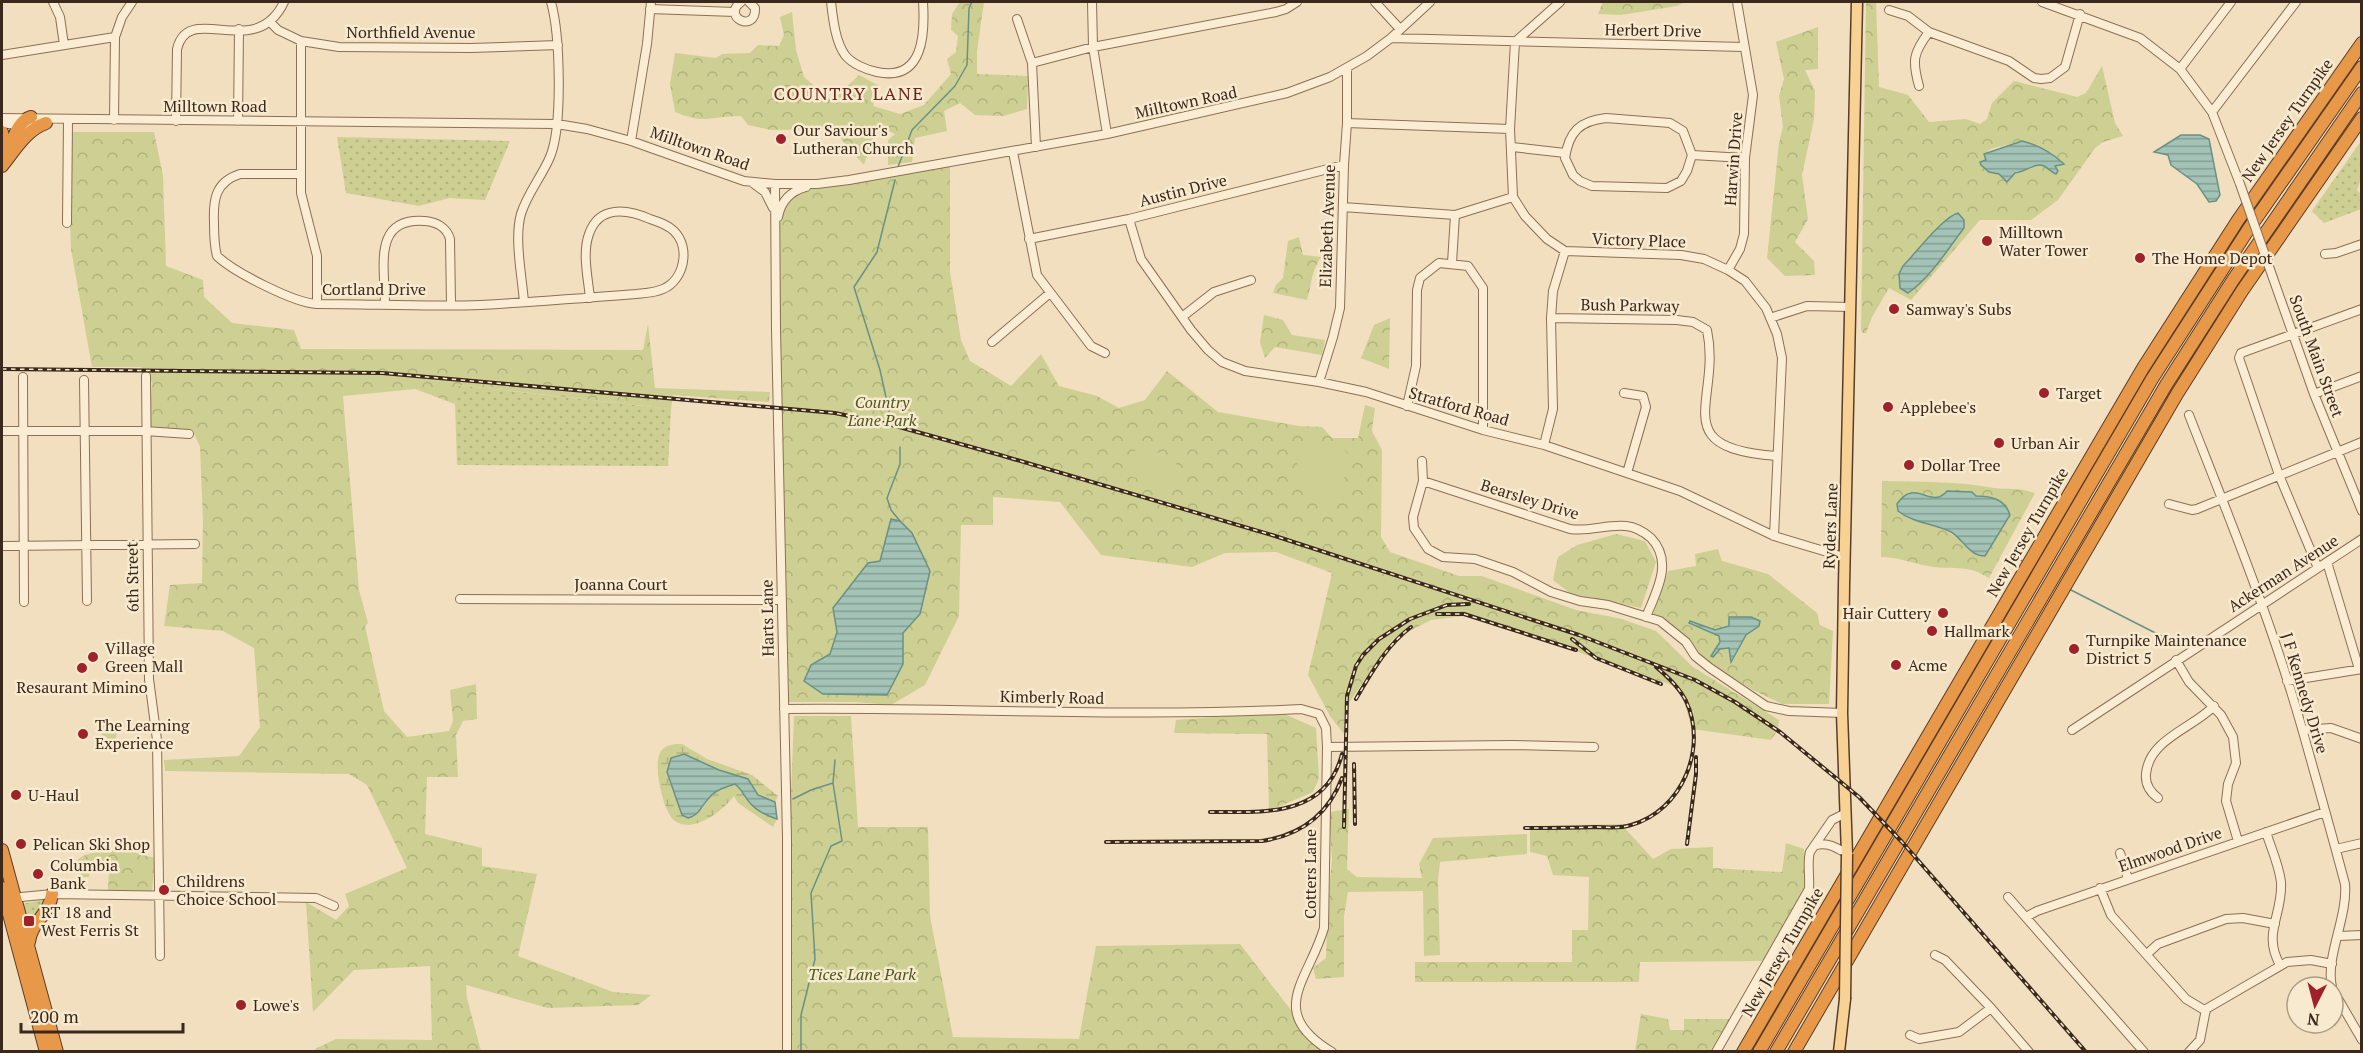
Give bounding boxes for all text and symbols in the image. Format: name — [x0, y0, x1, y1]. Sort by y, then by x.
street label: Herbert Drive — [1604, 18, 1702, 42]
street label: Northfield Avenue — [346, 21, 476, 43]
street label: New Jersey Turnpike — [2236, 54, 2338, 186]
street label: Milltown Road — [1133, 80, 1239, 124]
district label: COUNTRY LANE — [773, 81, 925, 105]
street label: Milltown Road — [163, 95, 267, 117]
street label: Harwin Drive — [1719, 111, 1747, 207]
place label: Our Saviour's Lutheran Church — [793, 119, 914, 159]
street label: Milltown Road — [647, 121, 753, 175]
marker: Our Saviour's Lutheran Church — [774, 132, 788, 146]
street label: Elizabeth Avenue — [1314, 164, 1340, 288]
street label: Austin Drive — [1137, 169, 1229, 211]
place label: Milltown Water Tower — [1999, 221, 2089, 261]
street label: Victory Place — [1592, 227, 1686, 253]
marker: Milltown Water Tower — [1980, 234, 1994, 248]
place label: The Home Depot — [2152, 247, 2273, 269]
marker: The Home Depot — [2133, 251, 2147, 265]
street label: Cortland Drive — [322, 278, 426, 300]
street label: South Main Street — [2285, 292, 2349, 420]
street label: Bush Parkway — [1580, 293, 1681, 317]
place label: Samway's Subs — [1906, 298, 2012, 320]
marker: Samway's Subs — [1887, 302, 1901, 316]
street label: Stratford Road — [1406, 381, 1512, 431]
place label: Target — [2056, 382, 2102, 404]
marker: Target — [2037, 386, 2051, 400]
park label: Country Lane Park — [847, 391, 917, 431]
place label: Applebee's — [1900, 396, 1976, 418]
marker: Applebee's — [1881, 400, 1895, 414]
place label: Urban Air — [2011, 432, 2081, 454]
marker: Urban Air — [1992, 436, 2006, 450]
place label: Dollar Tree — [1921, 454, 2001, 476]
marker: Dollar Tree — [1902, 458, 1916, 472]
street label: New Jersey Turnpike — [1981, 463, 2073, 601]
street label: Bearsley Drive — [1478, 474, 1582, 524]
street label: Ryders Lane — [1818, 483, 1842, 569]
street label: Ackerman Avenue — [2224, 529, 2342, 617]
street label: 6th Street — [120, 542, 144, 612]
street label: Joanna Court — [574, 573, 668, 595]
street label: Harts Lane — [755, 579, 779, 657]
place label: Hair Cuttery — [1843, 602, 1932, 624]
marker: Hair Cuttery — [1936, 606, 1950, 620]
place label: Hallmark — [1944, 620, 2010, 642]
marker: Hallmark — [1925, 624, 1939, 638]
place label: Turnpike Maintenance District 5 — [2086, 629, 2247, 669]
street label: J F Kennedy Drive — [2276, 630, 2334, 756]
place label: Village Green Mall — [105, 637, 183, 677]
marker: Turnpike Maintenance District 5 — [2067, 642, 2081, 656]
marker: Village Green Mall — [86, 650, 100, 664]
place label: Acme — [1908, 654, 1948, 676]
marker: Acme — [1889, 658, 1903, 672]
marker: Resaurant Mimino — [75, 661, 89, 675]
place label: Resaurant Mimino — [16, 676, 148, 698]
street label: Kimberly Road — [1000, 685, 1104, 709]
place label: The Learning Experience — [95, 714, 190, 754]
marker: The Learning Experience — [76, 727, 90, 741]
place label: U-Haul — [28, 784, 79, 806]
marker: U-Haul — [9, 788, 23, 802]
street label: Elmwood Drive — [2115, 821, 2225, 877]
street label: Cotters Lane — [1299, 829, 1321, 919]
place label: Pelican Ski Shop — [33, 833, 150, 855]
marker: Pelican Ski Shop — [14, 837, 28, 851]
place label: Columbia Bank — [50, 854, 118, 894]
marker: Columbia Bank — [31, 867, 45, 881]
place label: Childrens Choice School — [176, 870, 277, 910]
marker: Childrens Choice School — [157, 883, 171, 897]
street label: New Jersey Turnpike — [1736, 883, 1828, 1021]
place label: RT 18 and West Ferris St — [41, 901, 139, 941]
marker: RT 18 and West Ferris St — [22, 914, 36, 928]
park label: Tices Lane Park — [808, 963, 916, 985]
north arrow — [2285, 975, 2345, 1035]
place label: Lowe's — [253, 994, 299, 1016]
scale bar — [21, 996, 183, 1034]
marker: Lowe's — [234, 998, 248, 1012]
text: 200 m — [30, 1004, 79, 1028]
text: N — [2306, 1008, 2321, 1031]

